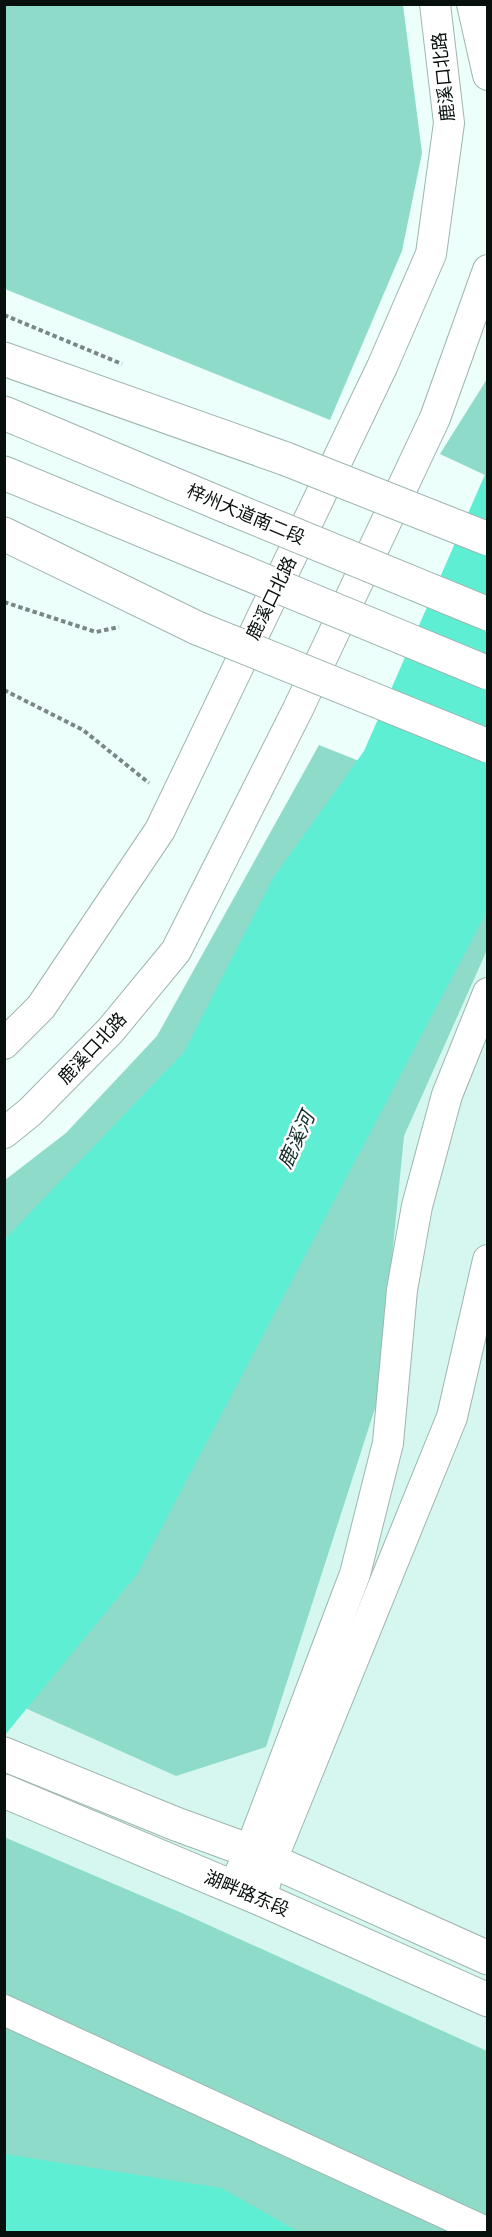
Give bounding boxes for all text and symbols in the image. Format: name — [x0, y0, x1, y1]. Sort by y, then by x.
street label: 鹿溪口北路 — [428, 31, 458, 123]
street label: 梓州大道南二段 — [184, 480, 308, 548]
street label: 鹿溪口北路 — [242, 553, 300, 643]
street label: 鹿溪口北路 — [54, 1008, 130, 1088]
water label: 鹿溪河 — [272, 1104, 321, 1172]
street label: 湖畔路东段 — [201, 1866, 293, 1920]

